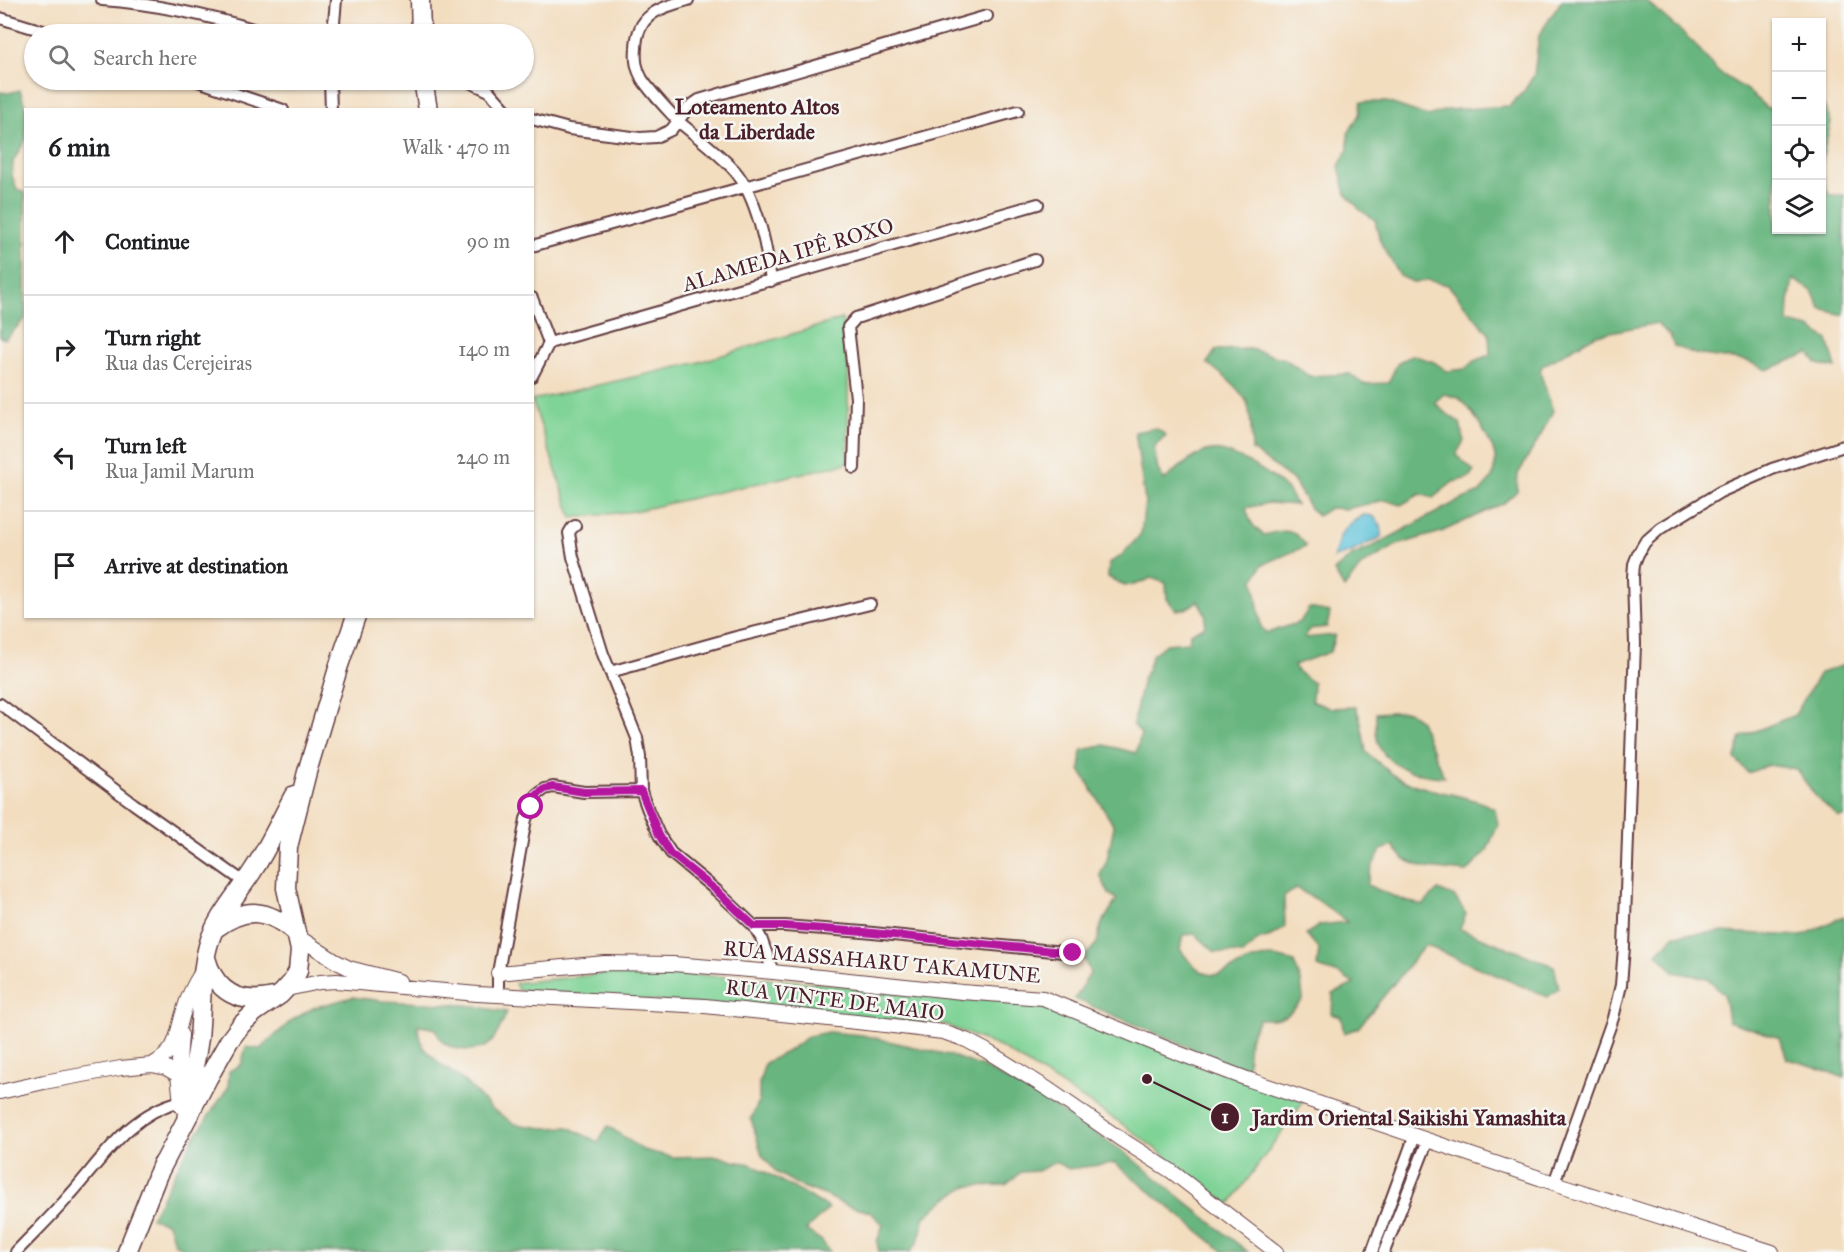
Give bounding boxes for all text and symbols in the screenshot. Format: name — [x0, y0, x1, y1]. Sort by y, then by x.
map controls — [1772, 18, 1826, 234]
button: + — [1772, 18, 1826, 72]
search box — [24, 24, 534, 90]
icon: search — [45, 41, 78, 74]
text: Search here — [93, 44, 197, 71]
button: − — [1772, 72, 1826, 126]
district label: Loteamento Altos da Liberdade — [675, 93, 839, 145]
button: locate — [1772, 126, 1826, 180]
text: 6 min — [48, 131, 110, 163]
text: Walk · 470 m — [402, 135, 510, 159]
button: layers — [1772, 180, 1826, 234]
street label: ALAMEDA IPÊ ROXO — [679, 212, 896, 298]
icon: ahead — [48, 225, 81, 258]
text: Continue — [105, 228, 190, 255]
text: 90 m — [467, 229, 510, 253]
text: Turn right — [105, 324, 201, 351]
icon: right — [48, 333, 81, 366]
text: 140 m — [458, 337, 510, 361]
text: Rua das Cerejeiras — [105, 351, 252, 375]
text: Turn left — [105, 432, 187, 459]
icon: left — [48, 441, 81, 474]
text: 240 m — [456, 445, 510, 469]
text: Rua Jamil Marum — [105, 459, 255, 483]
icon: arrive — [48, 549, 81, 582]
text: Arrive at destination — [105, 552, 288, 579]
route start — [517, 793, 543, 819]
street label: RUA MASSAHARU TAKAMUNE — [722, 935, 1042, 989]
route end — [1059, 939, 1085, 965]
street label: RUA VINTE DE MAIO — [724, 974, 946, 1026]
callout: Jardim Oriental Saikishi Yamashita — [1210, 1097, 1578, 1137]
text: Jardim Oriental Saikishi Yamashita — [1249, 1104, 1567, 1132]
text: 1 — [1221, 1106, 1229, 1128]

